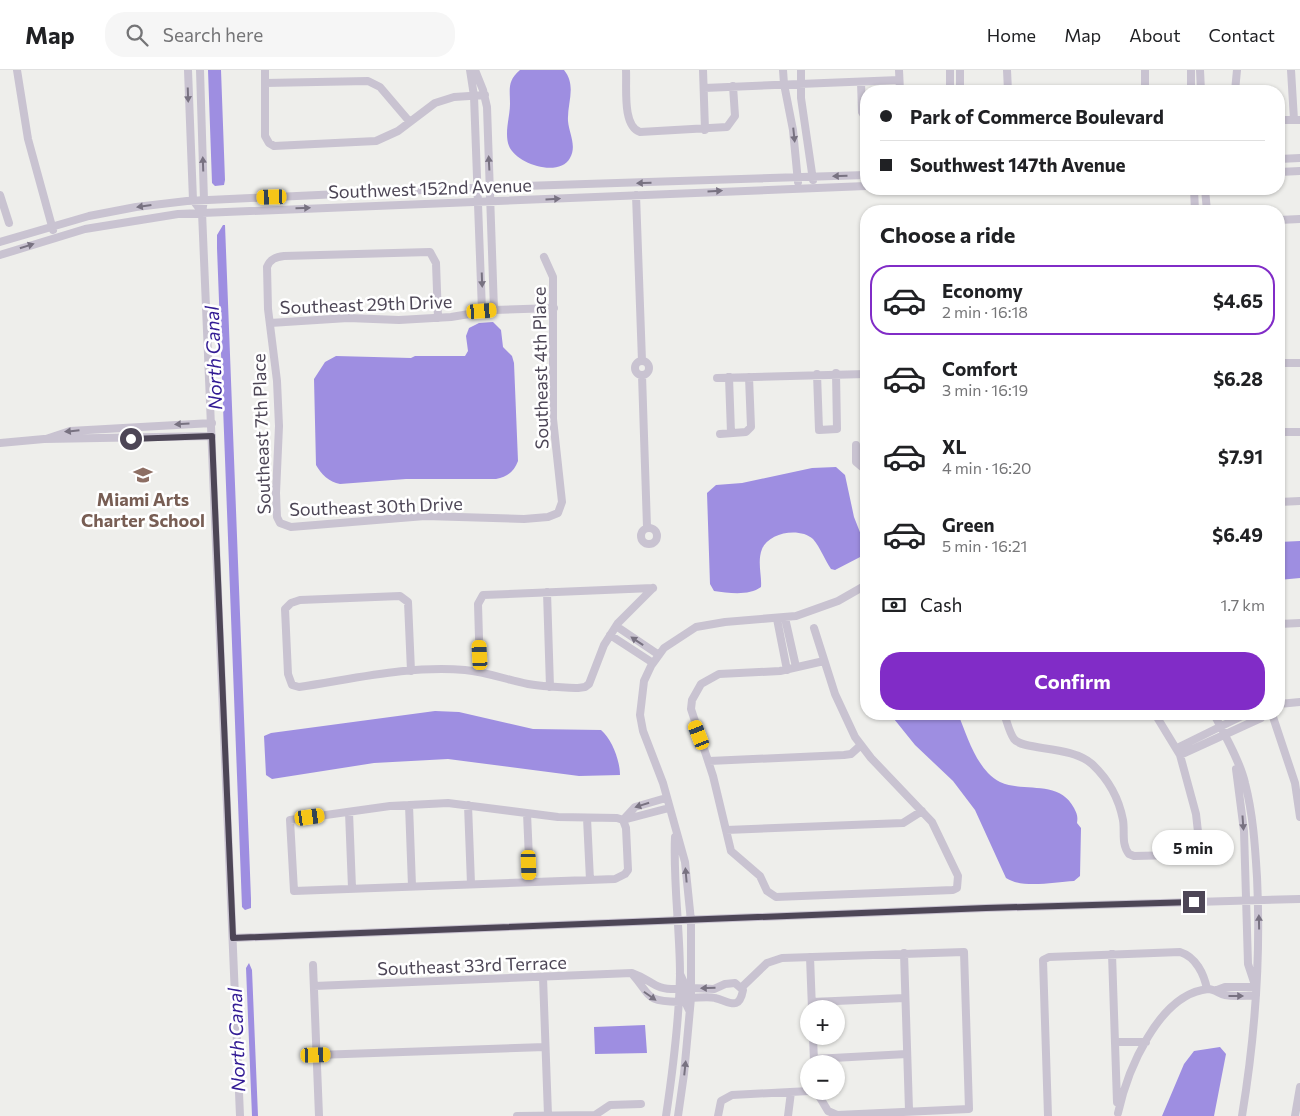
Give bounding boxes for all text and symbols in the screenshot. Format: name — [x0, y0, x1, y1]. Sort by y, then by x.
search box — [105, 12, 455, 57]
text: Map — [25, 20, 75, 49]
icon: search — [123, 21, 151, 49]
text: Search here — [163, 23, 263, 46]
text: Home — [987, 24, 1036, 46]
text: Map — [1064, 24, 1101, 46]
text: About — [1129, 24, 1181, 46]
text: Contact — [1209, 24, 1275, 46]
one-way arrow — [185, 87, 193, 103]
text: Park of Commerce Boulevard — [910, 105, 1164, 128]
one-way arrow — [790, 128, 798, 144]
text: Southwest 147th Avenue — [910, 153, 1126, 176]
one-way arrow — [199, 155, 207, 171]
one-way arrow — [485, 155, 493, 171]
one-way arrow — [831, 172, 847, 180]
street label: Southwest 152nd Avenue — [328, 173, 532, 203]
one-way arrow — [636, 179, 652, 187]
one-way arrow — [707, 186, 723, 194]
car — [256, 189, 287, 205]
one-way arrow — [545, 194, 561, 202]
one-way arrow — [136, 202, 152, 210]
one-way arrow — [295, 203, 311, 211]
text: Choose a ride — [880, 221, 1015, 248]
one-way arrow — [20, 241, 35, 249]
one-way arrow — [478, 272, 486, 288]
icon: car — [882, 278, 927, 323]
text: Economy — [942, 279, 1023, 302]
street label: Southeast 4th Place — [528, 287, 552, 449]
text: $4.65 — [1213, 289, 1263, 312]
street label: Southeast 29th Drive — [279, 290, 453, 318]
car — [466, 302, 497, 320]
text: 2 min · 16:18 — [942, 302, 1028, 321]
water label: North Canal — [200, 304, 226, 410]
street label: Southeast 7th Place — [247, 353, 275, 515]
icon: car — [882, 356, 927, 401]
text: Comfort — [942, 357, 1018, 380]
text: $6.28 — [1213, 367, 1263, 390]
text: 3 min · 16:19 — [942, 380, 1028, 399]
one-way arrow — [174, 421, 190, 429]
one-way arrow — [64, 427, 80, 435]
route start — [120, 428, 142, 450]
icon: car — [882, 434, 927, 479]
text: XL — [942, 435, 967, 458]
text: $7.91 — [1218, 445, 1263, 468]
text: 4 min · 16:20 — [942, 458, 1031, 477]
school or university icon: Miami Arts Charter School — [132, 464, 154, 486]
place label: Miami Arts Charter School — [81, 488, 205, 531]
street label: Southeast 30th Drive — [289, 492, 463, 520]
icon: car — [882, 512, 927, 557]
text: Green — [942, 513, 994, 536]
text: $6.49 — [1212, 523, 1263, 546]
text: 5 min · 16:21 — [942, 536, 1027, 555]
icon: cash — [880, 591, 908, 619]
text: Cash — [920, 593, 962, 616]
text: 1.7 km — [1220, 595, 1265, 614]
one-way arrow — [631, 636, 644, 646]
car — [471, 640, 488, 670]
button: Confirm — [880, 652, 1265, 710]
car — [686, 718, 711, 752]
one-way arrow — [634, 801, 649, 809]
car — [294, 807, 325, 827]
one-way arrow — [1239, 815, 1247, 831]
callout: 5 min — [1153, 830, 1235, 864]
text: 5 min — [1173, 838, 1213, 857]
car — [520, 850, 537, 880]
one-way arrow — [682, 867, 690, 883]
route end — [1183, 891, 1205, 913]
one-way arrow — [1255, 914, 1263, 930]
street label: Southeast 33rd Terrace — [377, 951, 567, 979]
one-way arrow — [700, 984, 716, 992]
water label: North Canal — [223, 986, 249, 1092]
one-way arrow — [643, 991, 657, 1001]
one-way arrow — [1228, 992, 1244, 1000]
map controls — [800, 1000, 845, 1100]
button: + — [800, 1000, 845, 1045]
car — [300, 1047, 331, 1063]
button: − — [800, 1055, 845, 1100]
one-way arrow — [681, 1059, 689, 1075]

